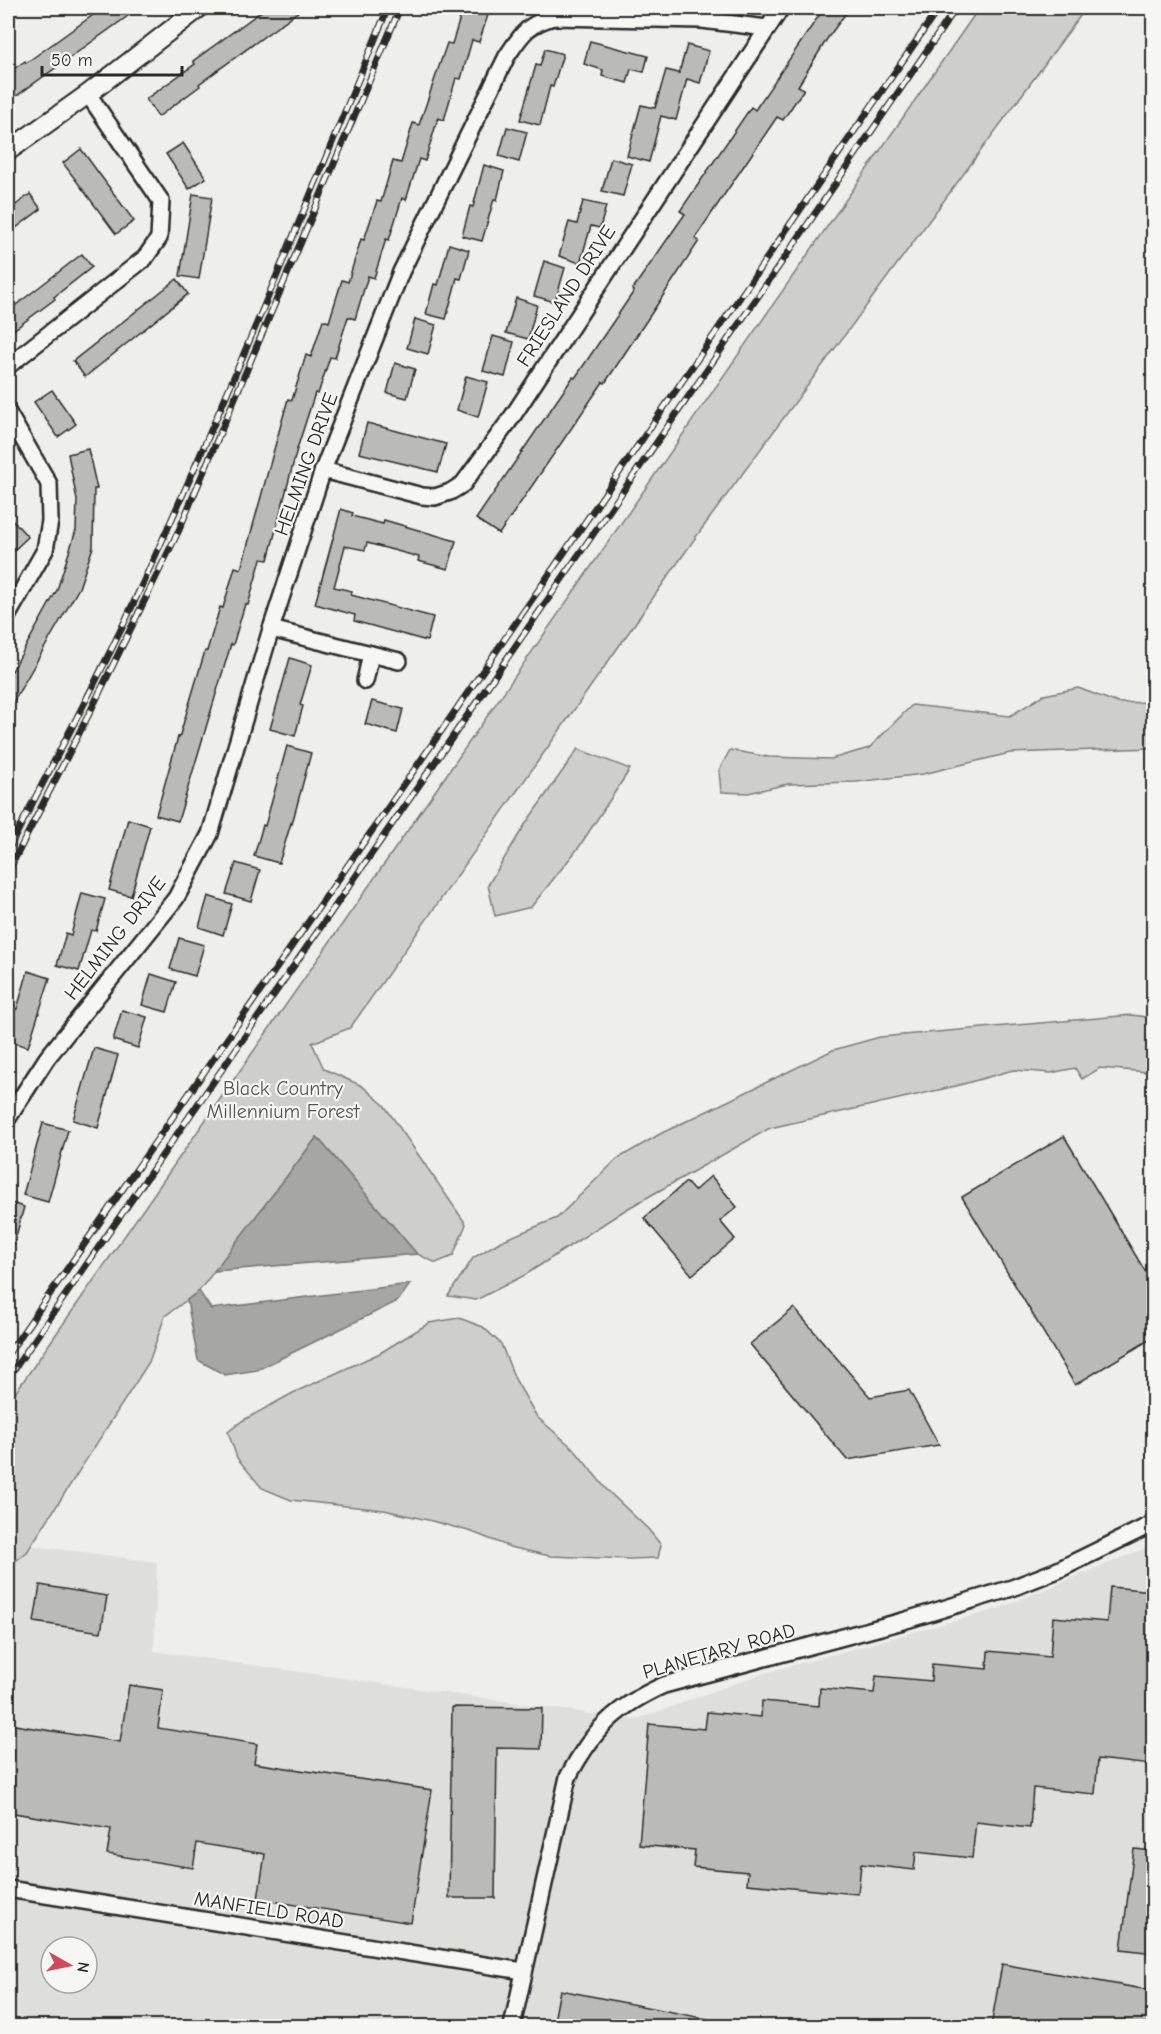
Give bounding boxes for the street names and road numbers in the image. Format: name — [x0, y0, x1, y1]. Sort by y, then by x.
street label: FRIESLAND DRIVE — [512, 221, 620, 371]
street label: HELMING DRIVE — [269, 389, 343, 539]
street label: HELMING DRIVE — [60, 872, 170, 1004]
street label: PLANETARY ROAD — [640, 1618, 798, 1684]
street label: MANFIELD ROAD — [193, 1887, 345, 1933]

